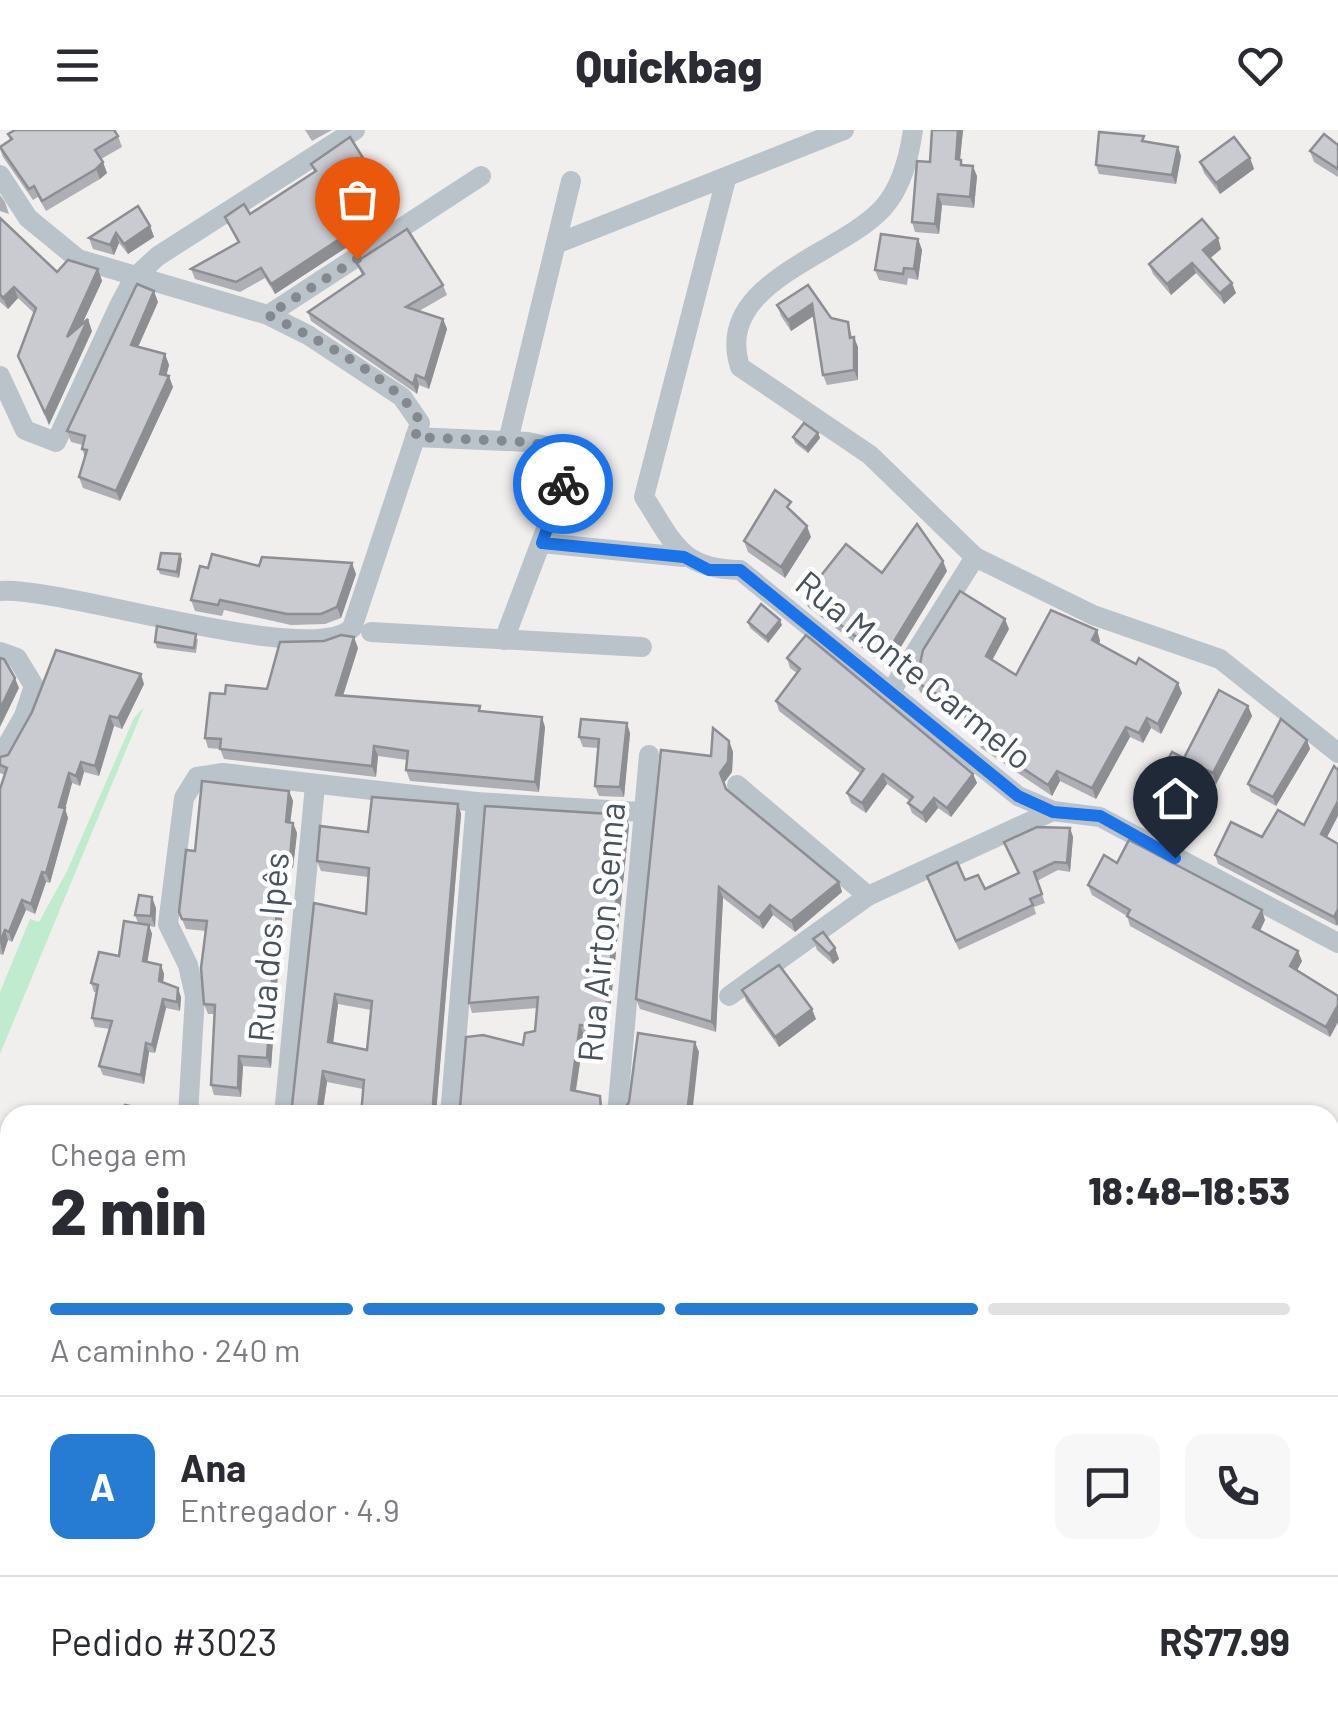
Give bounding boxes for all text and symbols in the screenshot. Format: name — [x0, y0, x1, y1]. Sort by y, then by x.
icon: menu — [50, 38, 105, 93]
text: Quickbag — [575, 38, 763, 92]
icon: heart — [1233, 38, 1288, 93]
pin — [315, 157, 400, 260]
icon: bag — [330, 172, 385, 227]
courier — [513, 434, 613, 534]
icon: bike — [536, 457, 591, 512]
street label: Rua Monte Carmelo — [788, 561, 1042, 777]
pin — [1133, 756, 1218, 859]
icon: home — [1148, 771, 1203, 826]
street label: Rua Airton Senna — [568, 800, 632, 1064]
street label: Rua dos Ipês — [238, 850, 296, 1044]
text: Chega em — [50, 1134, 187, 1172]
text: 18:48–18:53 — [1088, 1167, 1290, 1213]
text: 2 min — [50, 1170, 207, 1248]
text: A caminho · 240 m — [50, 1330, 300, 1368]
button: chat — [1055, 1434, 1160, 1539]
button: phone — [1185, 1434, 1290, 1539]
text: Ana — [180, 1444, 246, 1490]
text: A — [90, 1463, 115, 1509]
text: Entregador · 4.9 — [180, 1490, 400, 1528]
text: Pedido #3023 — [50, 1618, 277, 1664]
text: R$77.99 — [1159, 1618, 1290, 1664]

